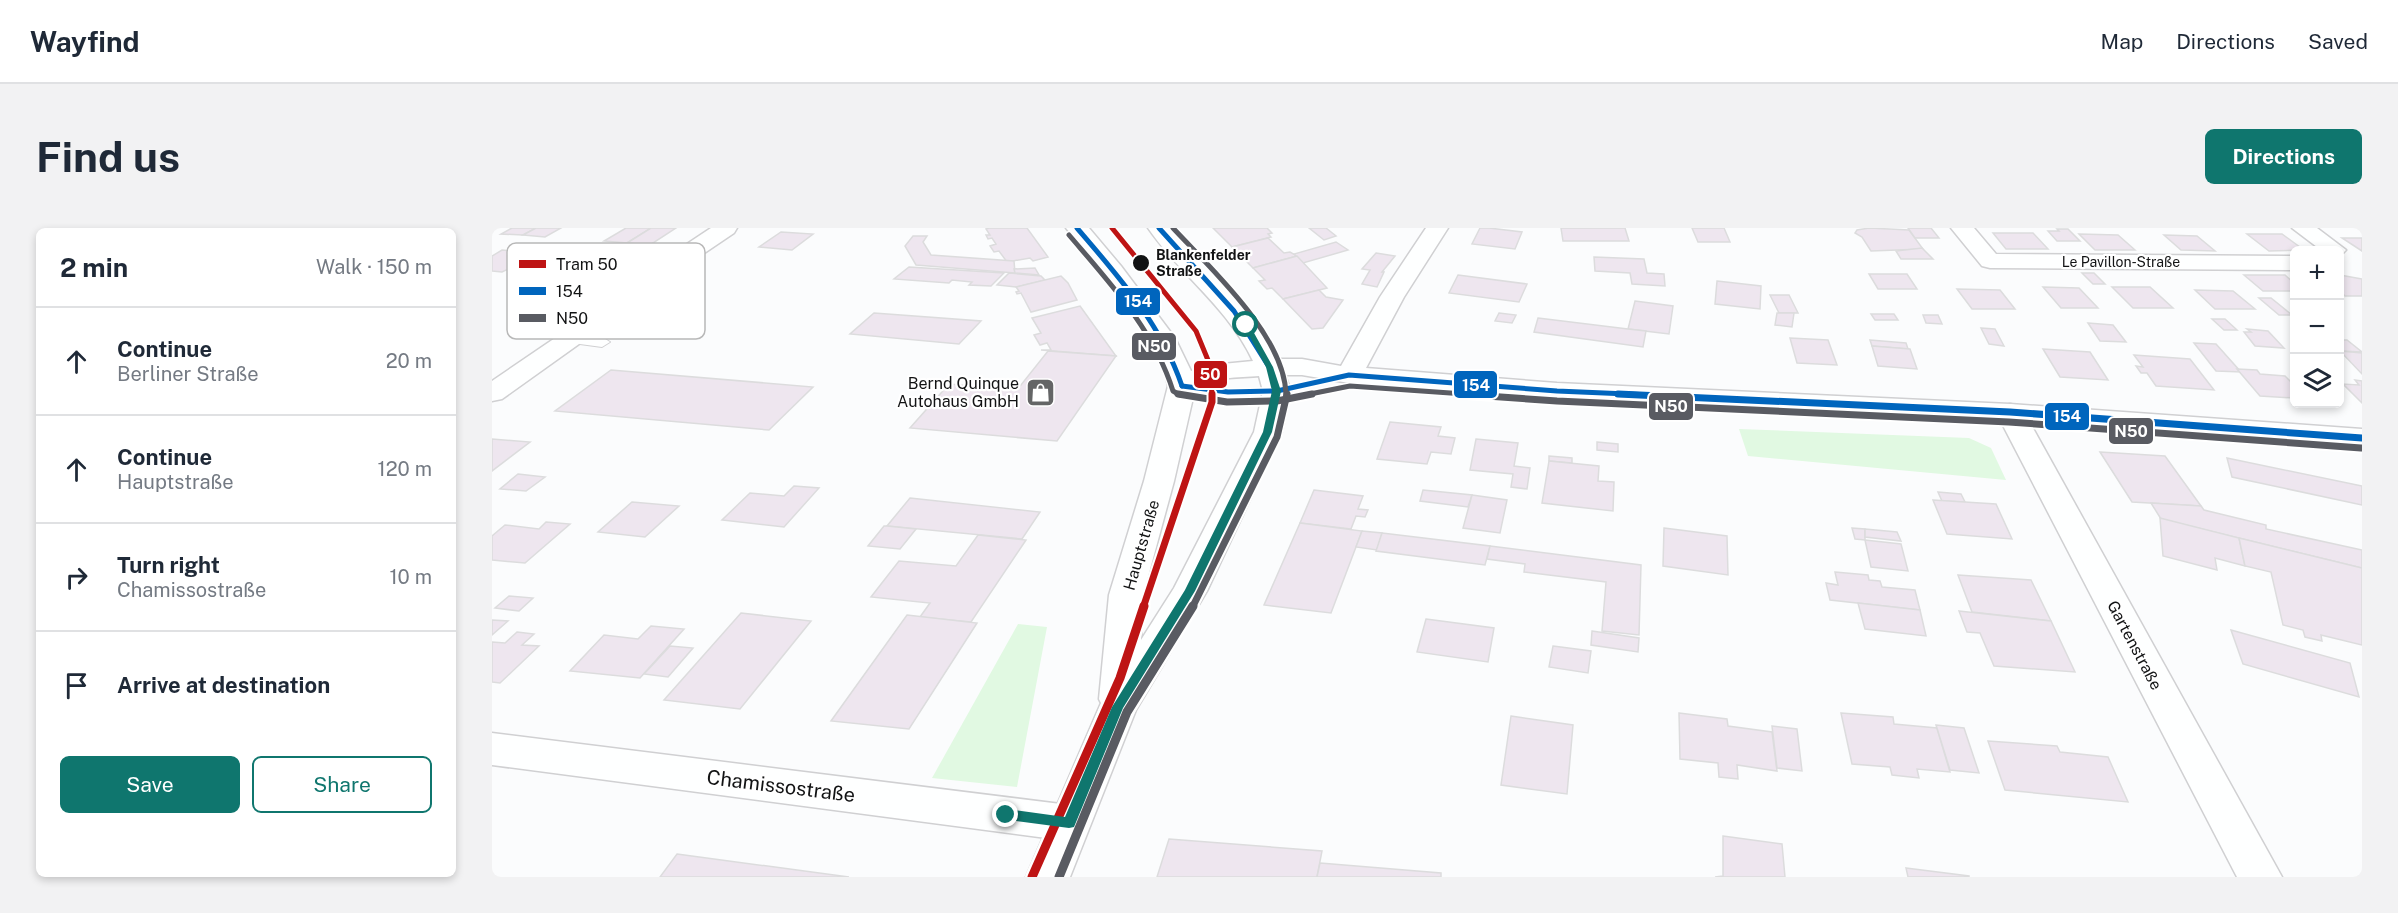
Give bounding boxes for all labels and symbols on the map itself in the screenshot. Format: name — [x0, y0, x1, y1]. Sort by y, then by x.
legend — [507, 243, 705, 339]
place label: Blankenfelder Straße — [1156, 247, 1251, 279]
marker: Blankenfelder Straße — [1131, 253, 1151, 273]
street label: Le Pavillon-Straße — [2062, 254, 2180, 270]
text: Tram 50 — [556, 255, 618, 274]
text: 154 — [556, 282, 583, 301]
line badge: 154 — [1115, 287, 1161, 316]
text: 154 — [1124, 292, 1153, 311]
text: N50 — [556, 309, 588, 328]
route start — [1232, 311, 1258, 337]
line badge: N50 — [1131, 332, 1177, 361]
text: N50 — [1137, 337, 1171, 356]
line badge: 50 — [1193, 360, 1228, 389]
text: 50 — [1199, 365, 1221, 384]
line badge: 154 — [1453, 370, 1498, 399]
place label: Bernd Quinque Autohaus GmbH — [897, 374, 1019, 411]
shop icon: Bernd Quinque Autohaus GmbH — [1024, 376, 1056, 408]
text: 154 — [1462, 376, 1491, 395]
line badge: N50 — [1648, 392, 1694, 421]
text: N50 — [1654, 397, 1688, 416]
line badge: 154 — [2044, 402, 2090, 431]
text: 154 — [2053, 407, 2082, 426]
line badge: N50 — [2108, 417, 2154, 445]
text: N50 — [2114, 422, 2148, 441]
street label: Hauptstraße — [1119, 498, 1163, 593]
street label: Gartenstraße — [2103, 597, 2166, 693]
street label: Chamissostraße — [705, 765, 857, 807]
route end — [992, 801, 1018, 827]

